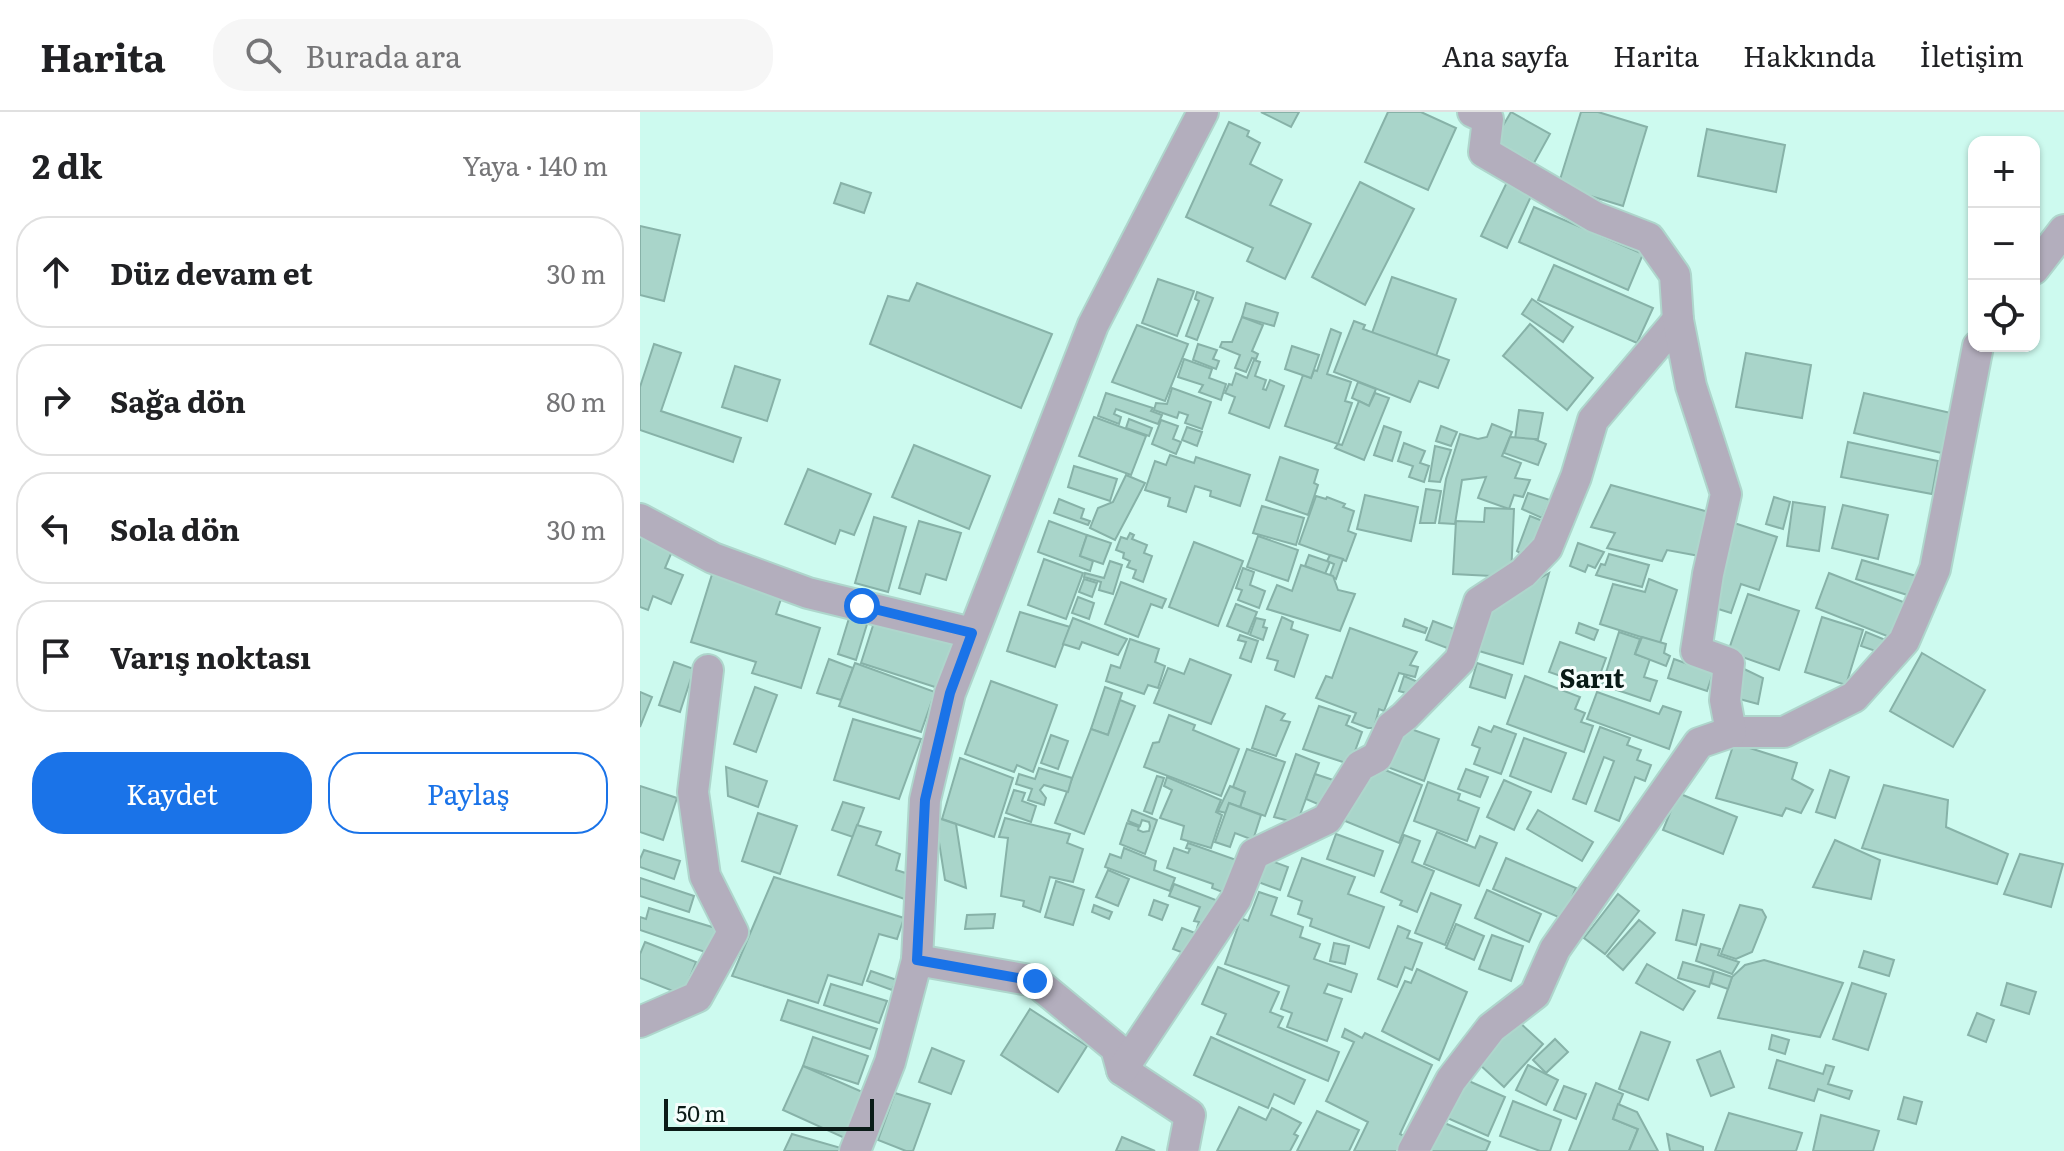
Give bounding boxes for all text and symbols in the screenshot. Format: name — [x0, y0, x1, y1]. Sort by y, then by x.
search box — [213, 19, 773, 91]
text: Harita — [40, 27, 165, 84]
icon: search — [241, 33, 285, 77]
text: Burada ara — [305, 33, 461, 77]
text: Ana sayfa — [1442, 34, 1569, 76]
text: Harita — [1613, 34, 1699, 76]
text: Hakkında — [1743, 34, 1876, 76]
text: İletişim — [1920, 34, 2024, 76]
map controls — [1968, 136, 2040, 352]
button: + — [1968, 136, 2040, 208]
text: 2 dk — [32, 139, 102, 189]
text: Yaya · 140 m — [462, 145, 608, 184]
button: − — [1968, 208, 2040, 280]
icon: ahead — [34, 250, 78, 294]
text: Düz devam et — [110, 250, 313, 294]
text: 30 m — [546, 253, 606, 292]
button: locate — [1968, 280, 2040, 352]
icon: right — [34, 378, 78, 422]
text: Sağa dön — [110, 378, 246, 422]
text: 80 m — [546, 381, 606, 420]
icon: left — [34, 506, 78, 550]
text: Sola dön — [110, 506, 240, 550]
text: 30 m — [546, 509, 606, 548]
route start — [844, 588, 880, 624]
icon: arrive — [34, 634, 78, 678]
text: Varış noktası — [110, 634, 311, 678]
district label: Sarıt — [1560, 657, 1625, 696]
button: Kaydet — [32, 752, 312, 834]
button: Paylaş — [328, 752, 608, 834]
route end — [1017, 963, 1053, 999]
scale bar — [664, 1095, 874, 1131]
text: 50 m — [676, 1096, 726, 1129]

